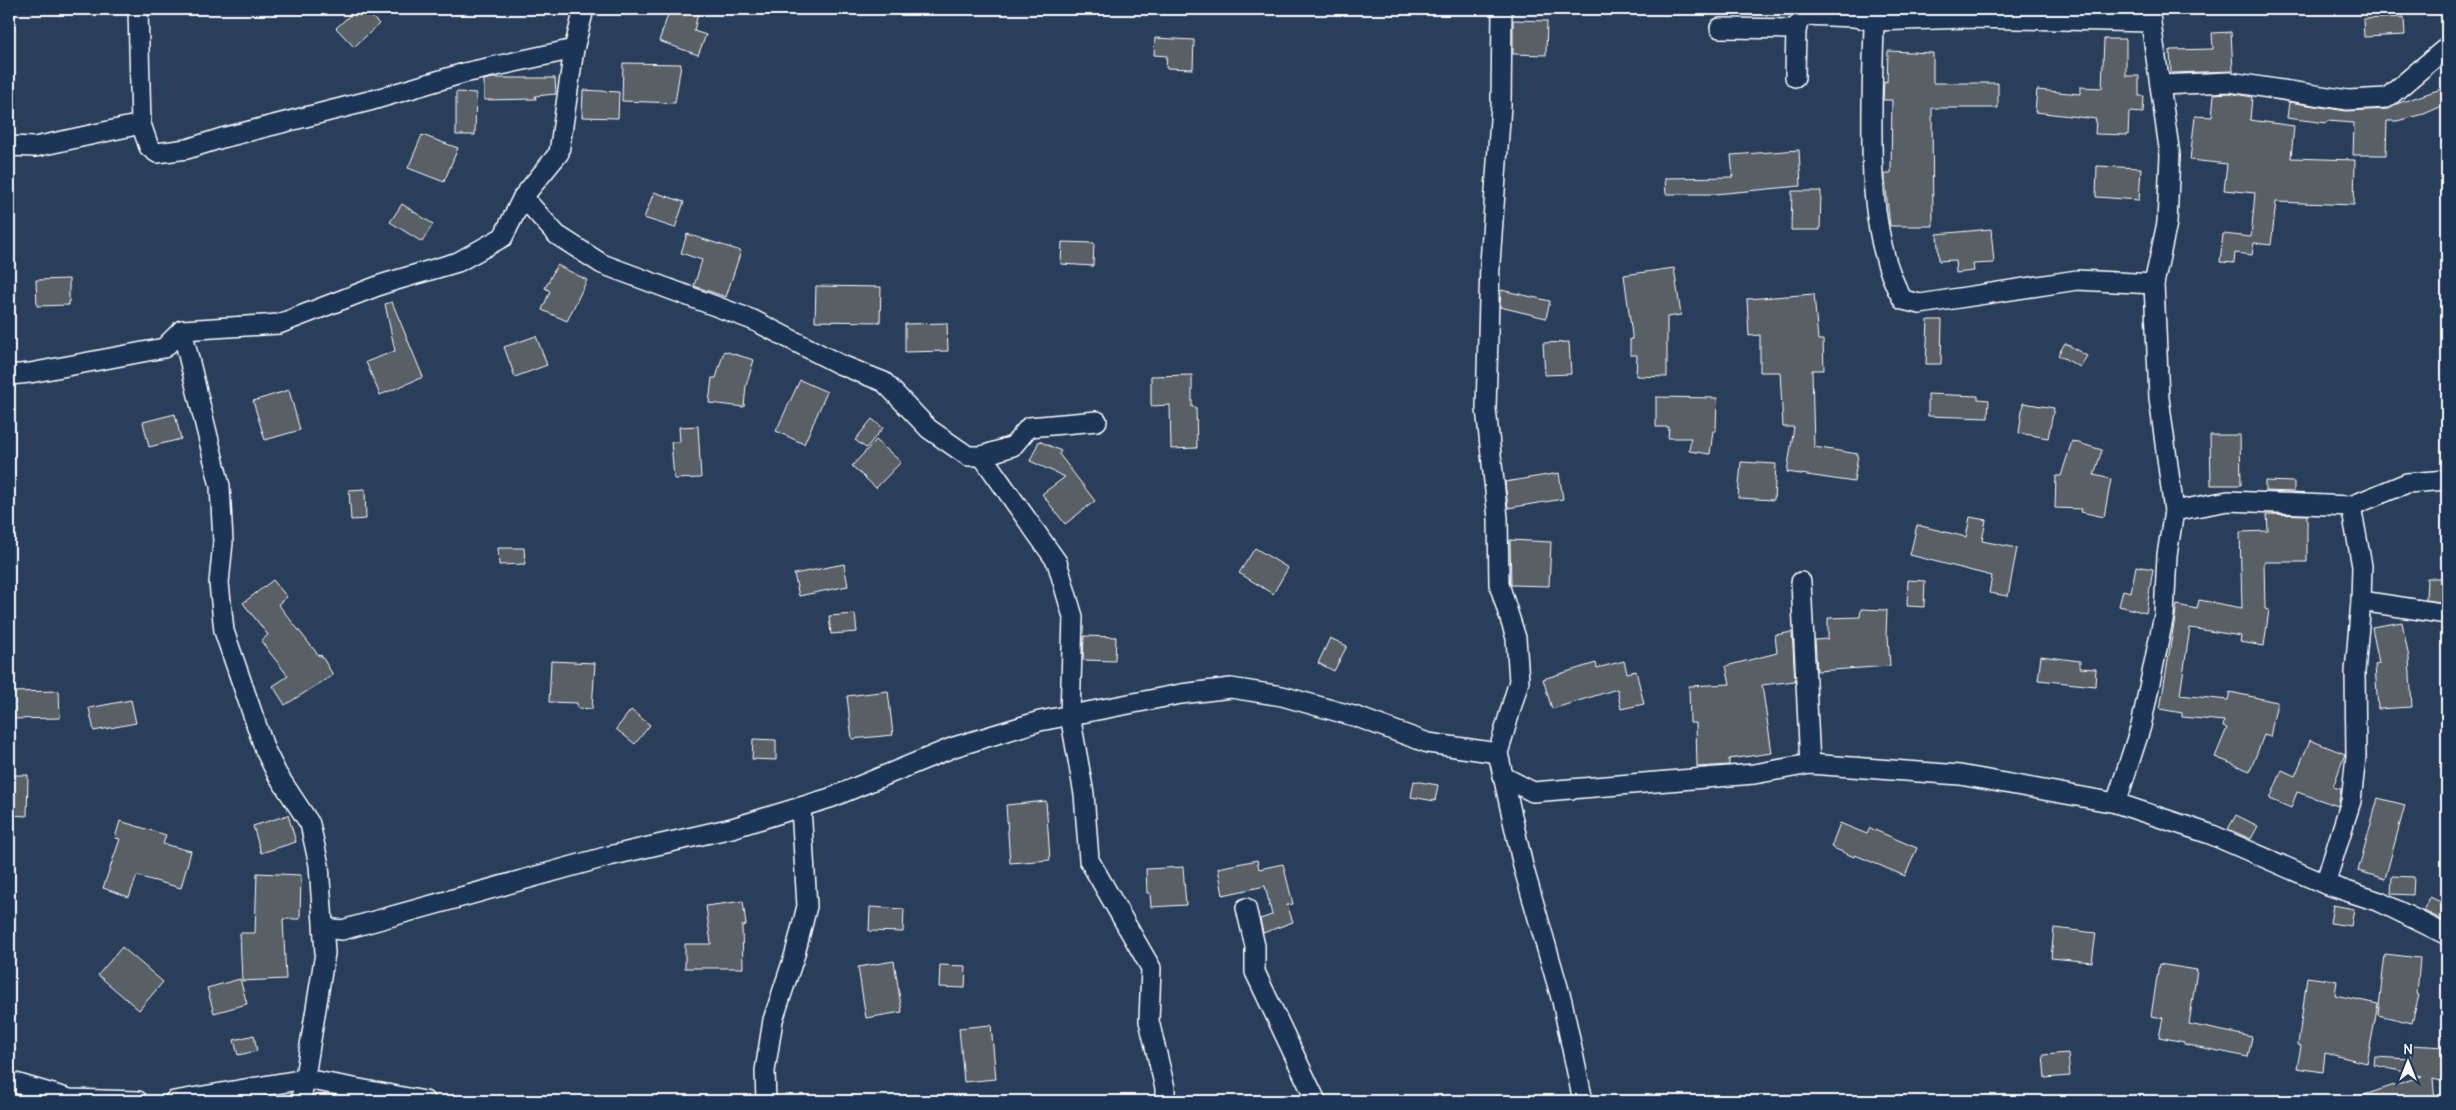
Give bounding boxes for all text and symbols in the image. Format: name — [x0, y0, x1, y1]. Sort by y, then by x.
north arrow — [2384, 1038, 2434, 1088]
text: N — [2403, 1040, 2413, 1058]

